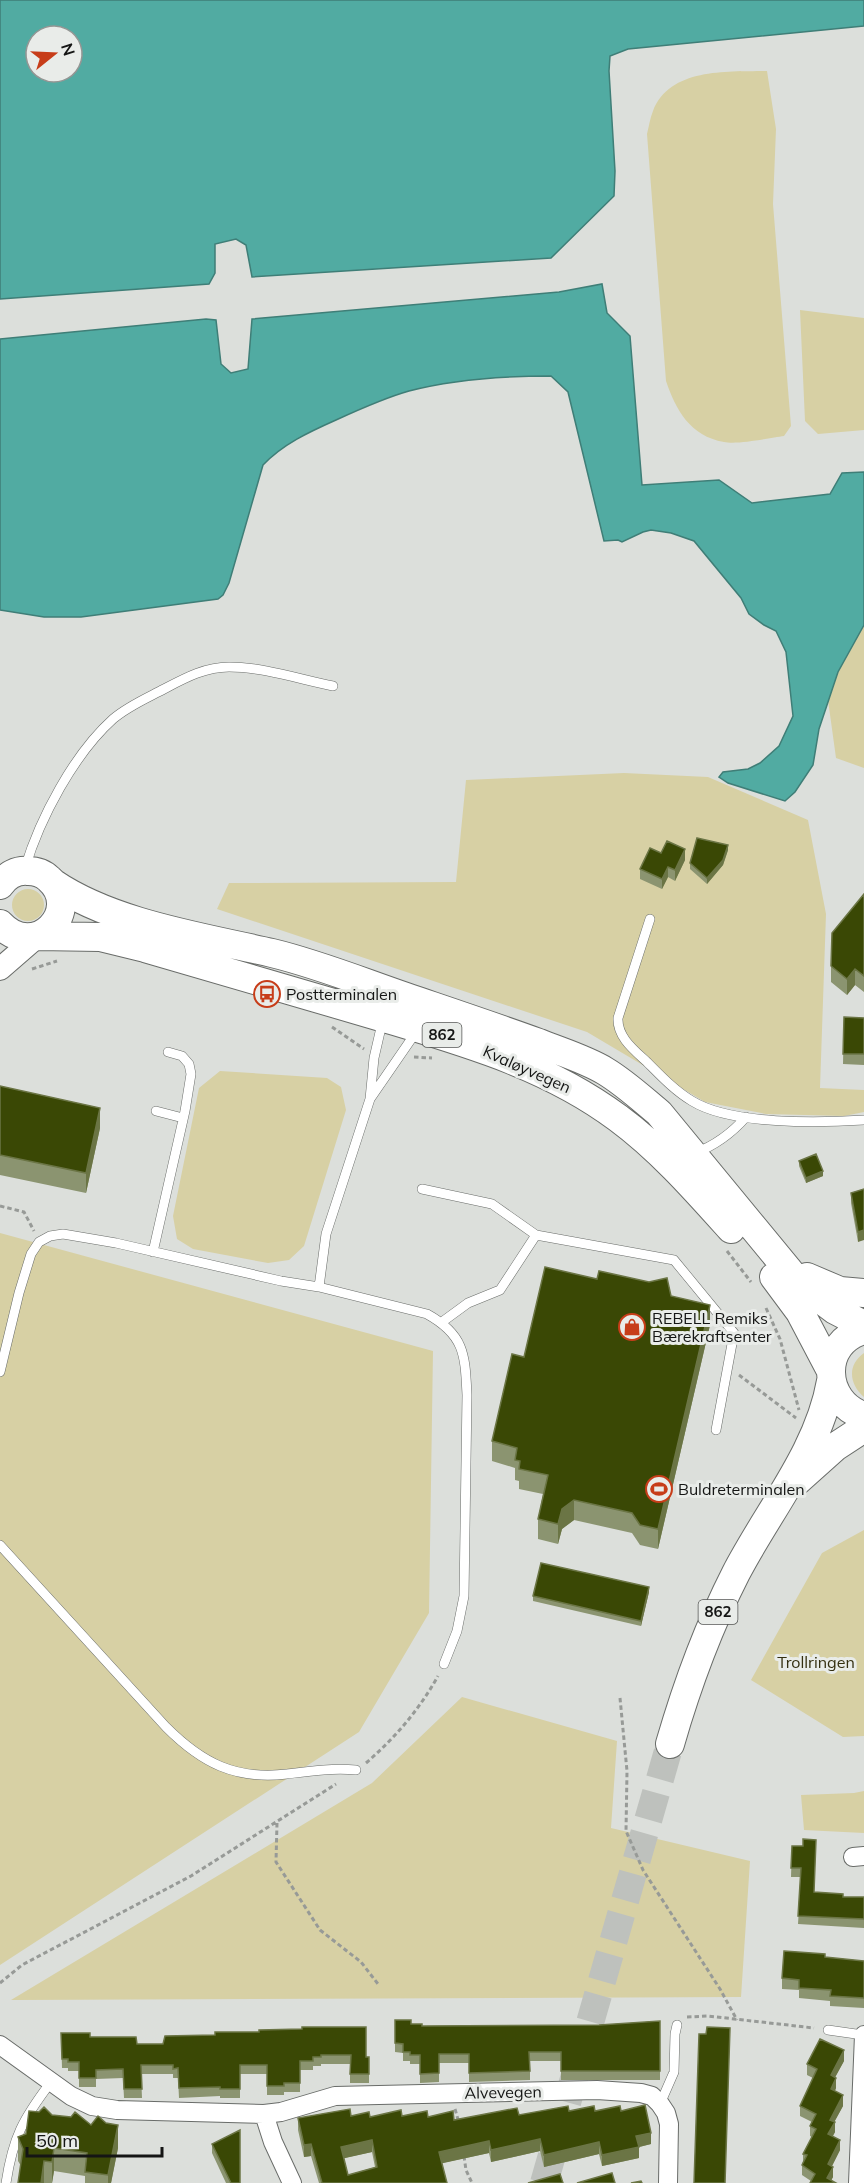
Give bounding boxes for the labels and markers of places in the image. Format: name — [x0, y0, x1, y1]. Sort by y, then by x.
bus stop icon: Postterminalen — [252, 979, 282, 1009]
place label: Postterminalen — [286, 984, 397, 1004]
place label: REBELL Remiks Bærekraftsenter — [652, 1308, 772, 1346]
shop icon: REBELL Remiks Bærekraftsenter — [617, 1312, 647, 1342]
sports icon: Buldreterminalen — [644, 1474, 674, 1504]
place label: Buldreterminalen — [678, 1479, 805, 1499]

